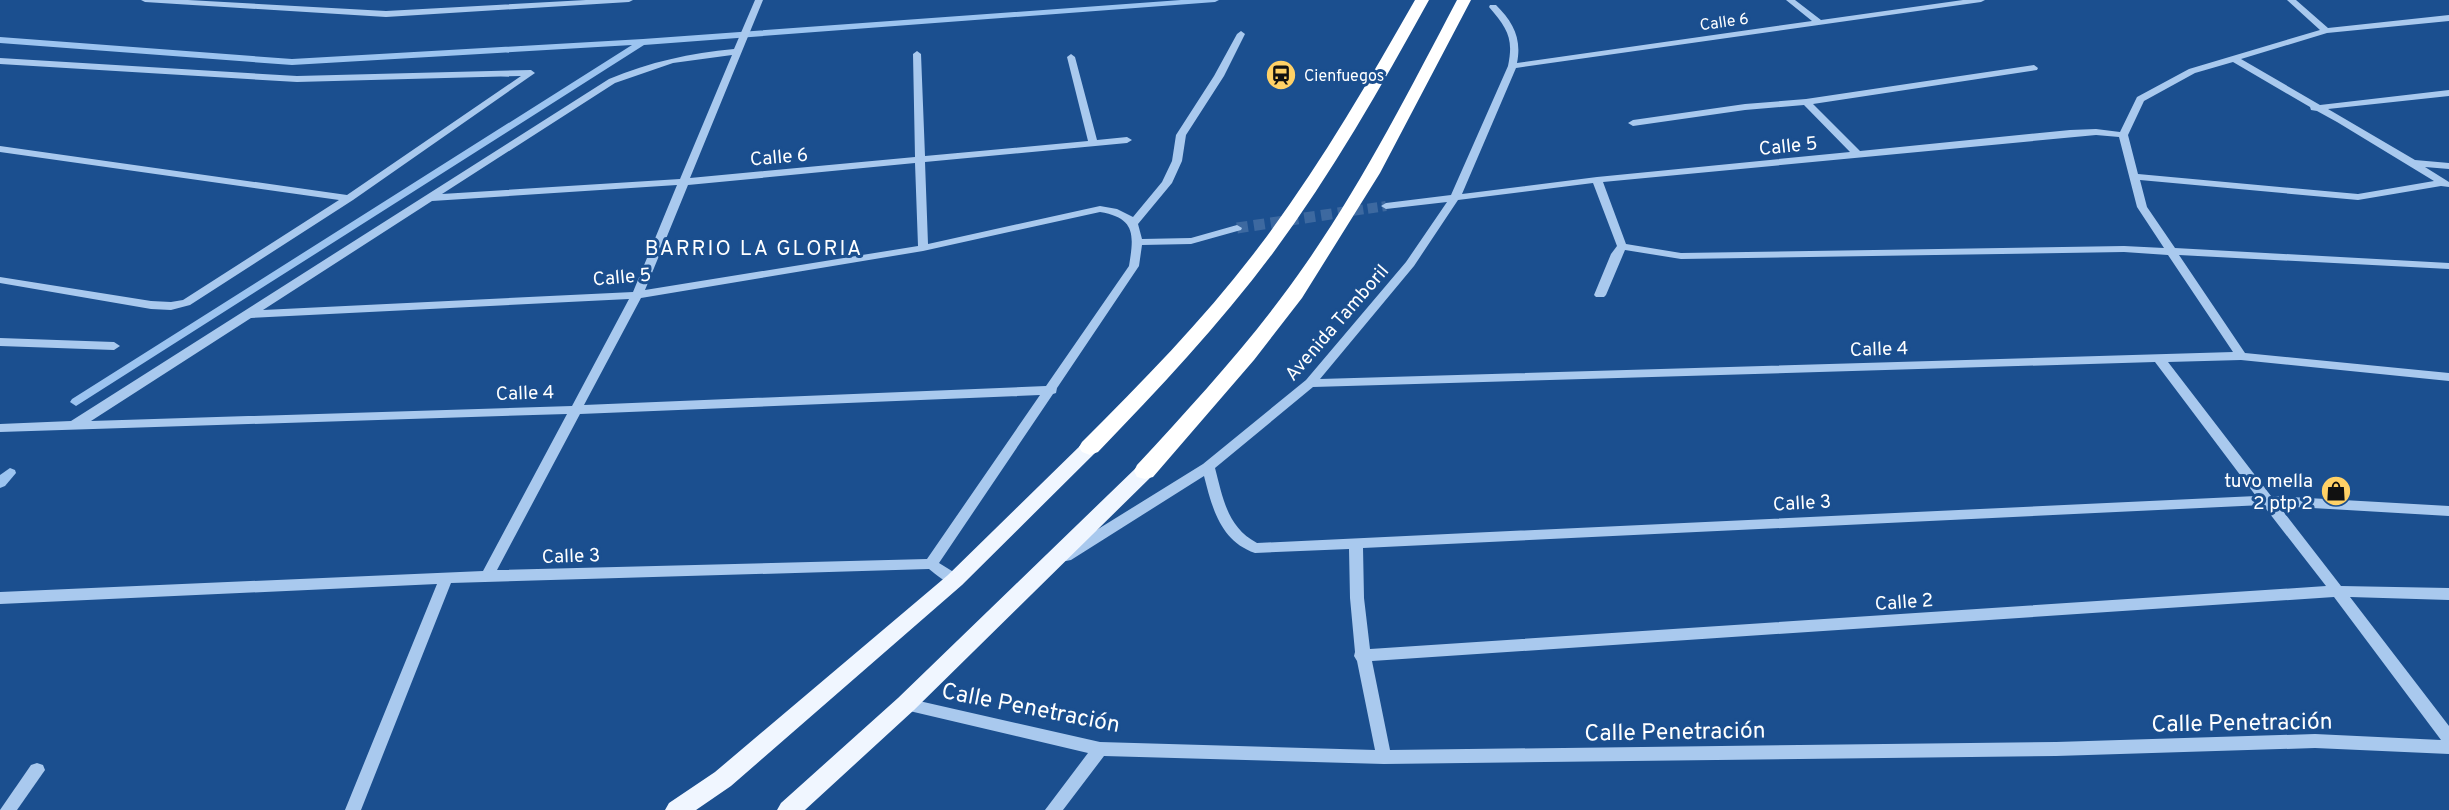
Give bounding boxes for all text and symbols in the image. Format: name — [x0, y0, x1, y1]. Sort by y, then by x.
street label: Calle 6 — [1699, 10, 1750, 36]
station icon: Cienfuegos — [1264, 58, 1298, 92]
place label: Cienfuegos — [1304, 67, 1384, 87]
street label: Calle 5 — [1758, 132, 1819, 162]
street label: Calle 6 — [749, 143, 809, 172]
district label: BARRIO LA GLORIA — [645, 236, 863, 263]
street label: Avenida Tamboril — [1280, 260, 1395, 387]
street label: Calle 5 — [592, 263, 652, 293]
street label: Calle 4 — [1849, 337, 1909, 363]
street label: Calle 4 — [495, 381, 555, 407]
place label: tuvo mella 2 ptp 2 — [2224, 470, 2313, 516]
shop icon: tuvo mella 2 ptp 2 — [2319, 474, 2353, 508]
street label: Calle 3 — [1772, 490, 1832, 518]
street label: Calle 3 — [541, 544, 601, 570]
street label: Calle 2 — [1874, 589, 1934, 617]
street label: Calle Penetración — [939, 678, 1122, 741]
street label: Calle Penetración — [2151, 708, 2333, 741]
street label: Calle Penetración — [1584, 717, 1766, 750]

